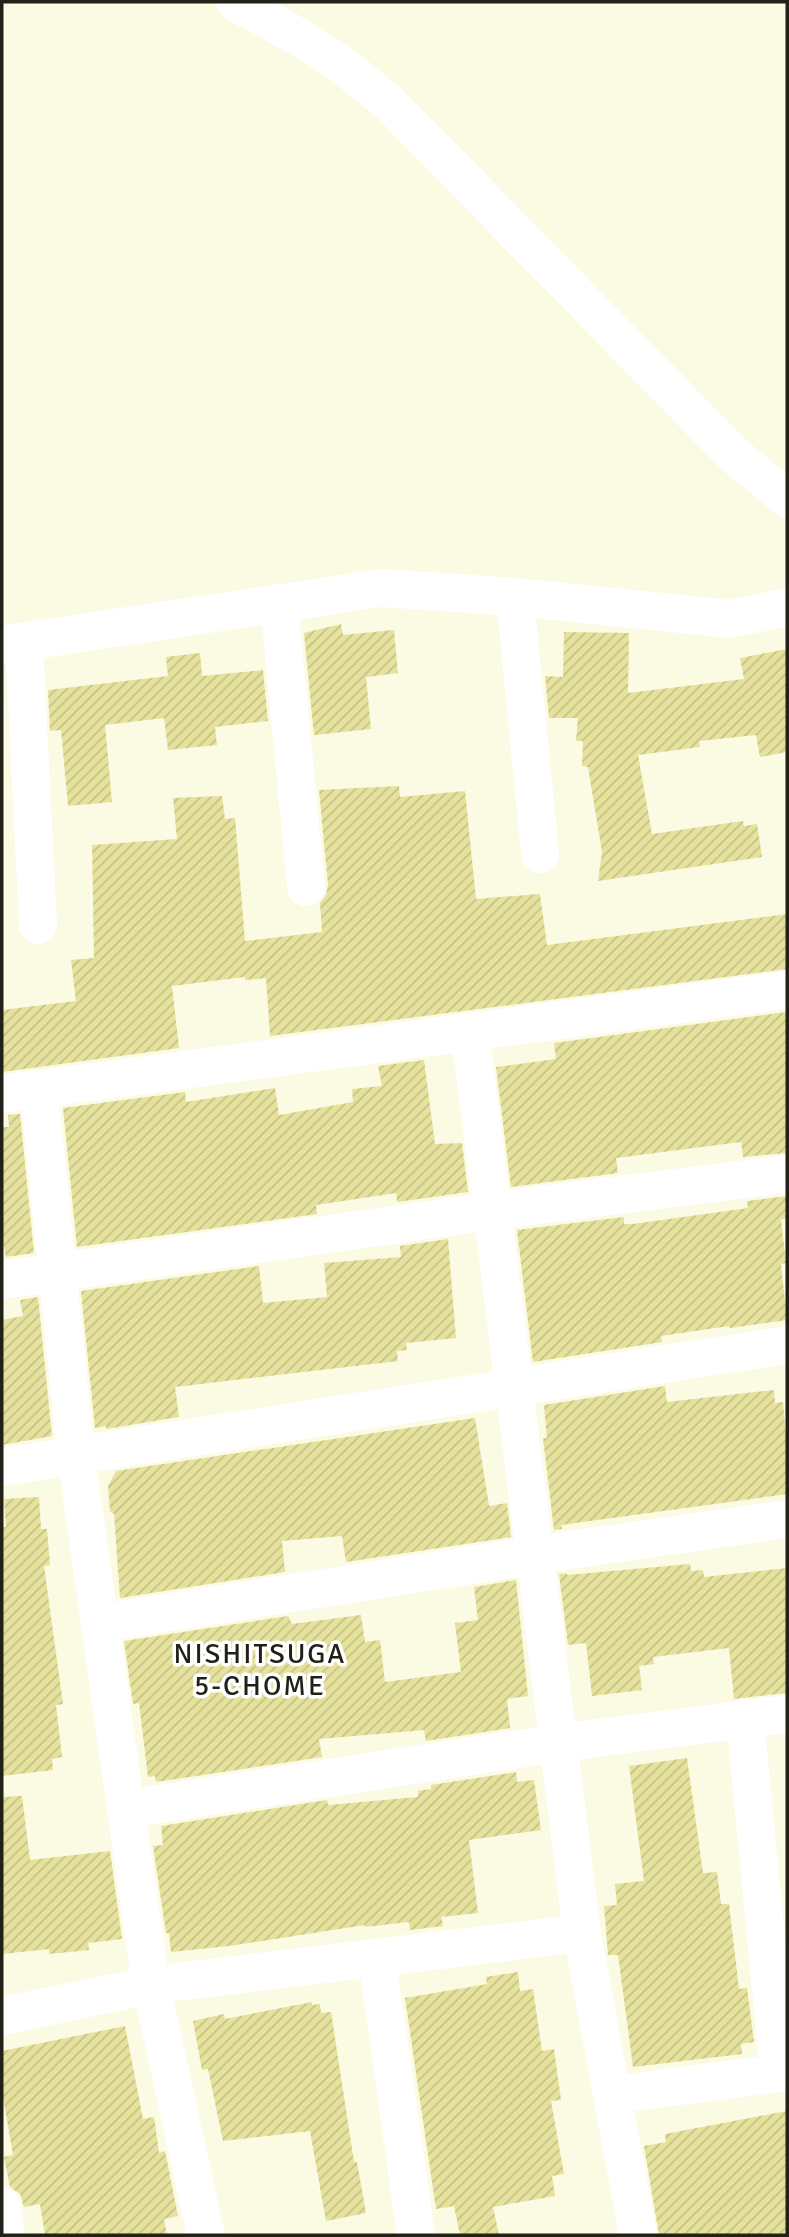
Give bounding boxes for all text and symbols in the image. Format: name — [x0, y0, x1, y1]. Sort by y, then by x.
district label: NISHITSUGA 5-CHOME — [174, 1637, 346, 1703]

